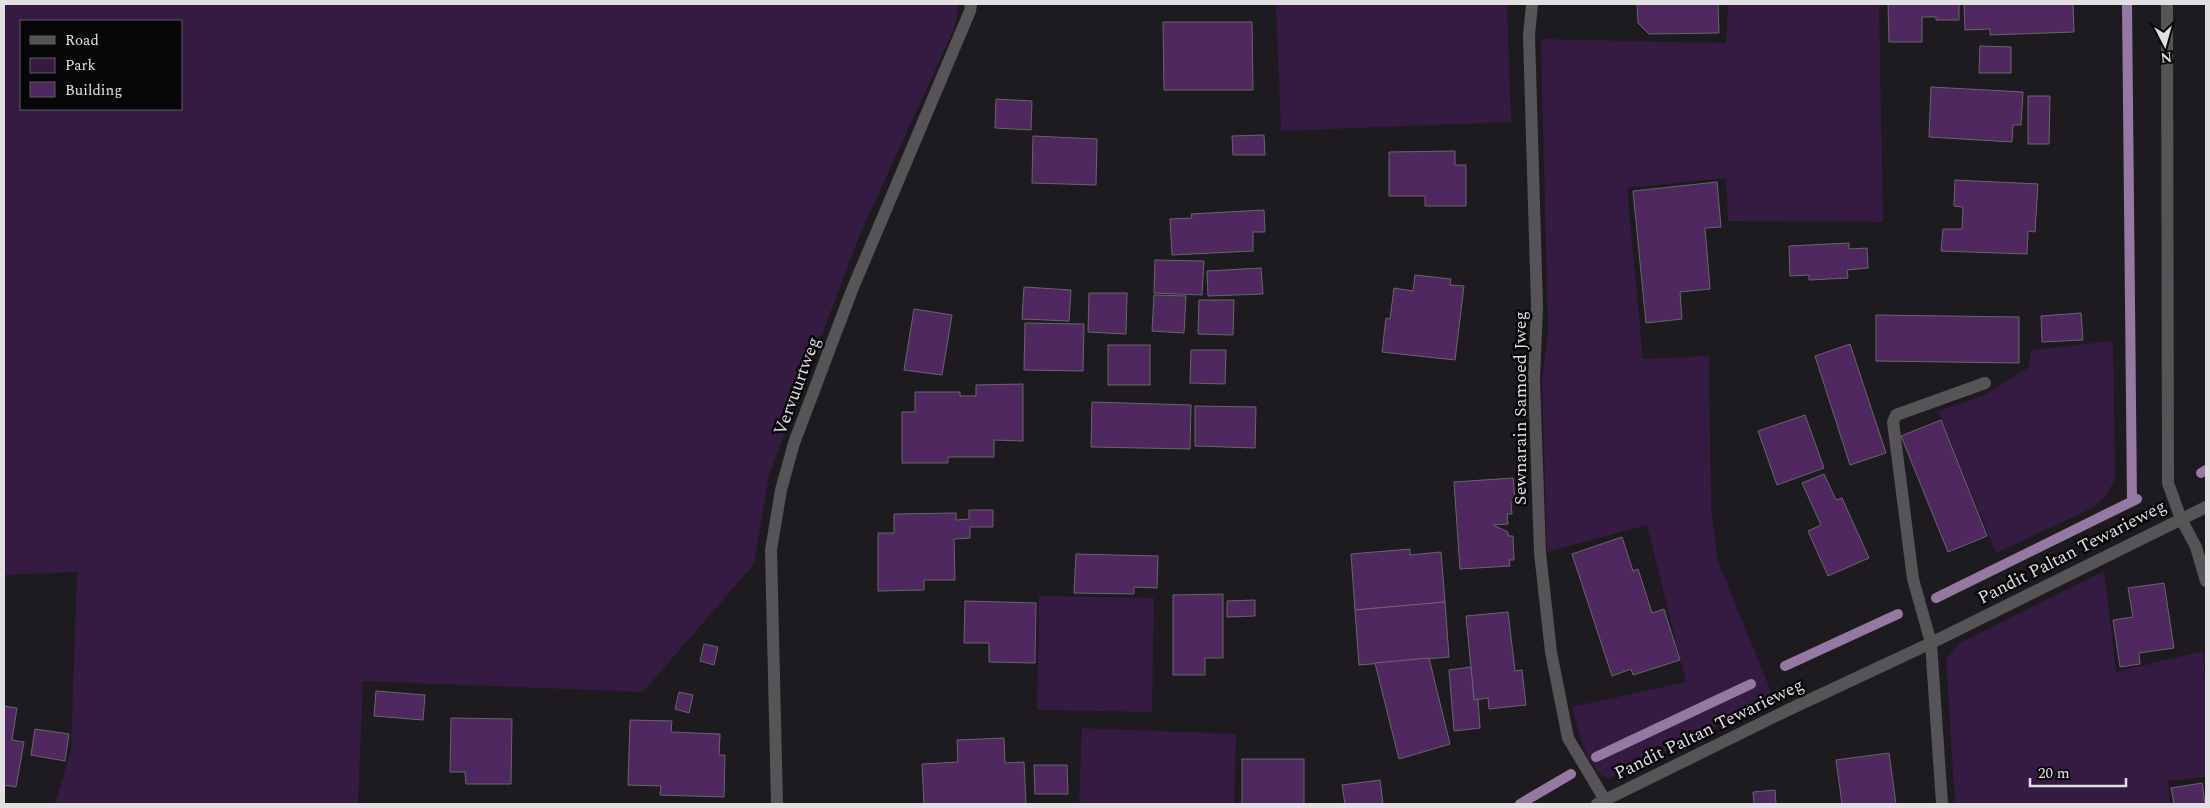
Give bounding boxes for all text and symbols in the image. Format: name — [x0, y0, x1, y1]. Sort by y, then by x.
legend — [20, 20, 182, 110]
north arrow — [2140, 20, 2190, 70]
text: Road — [65, 29, 99, 52]
text: N — [2160, 46, 2173, 68]
text: Park — [65, 54, 96, 77]
text: Building — [65, 79, 122, 102]
street label: Sewnarain Samoed Jweg — [1507, 311, 1534, 505]
street label: Vervuurtweg — [767, 333, 827, 439]
street label: Pandit Paltan Tewarieweg — [1973, 493, 2171, 611]
street label: Pandit Paltan Tewarieweg — [1610, 671, 1808, 787]
scale bar — [2030, 756, 2126, 788]
text: 20 m — [2038, 762, 2070, 785]

